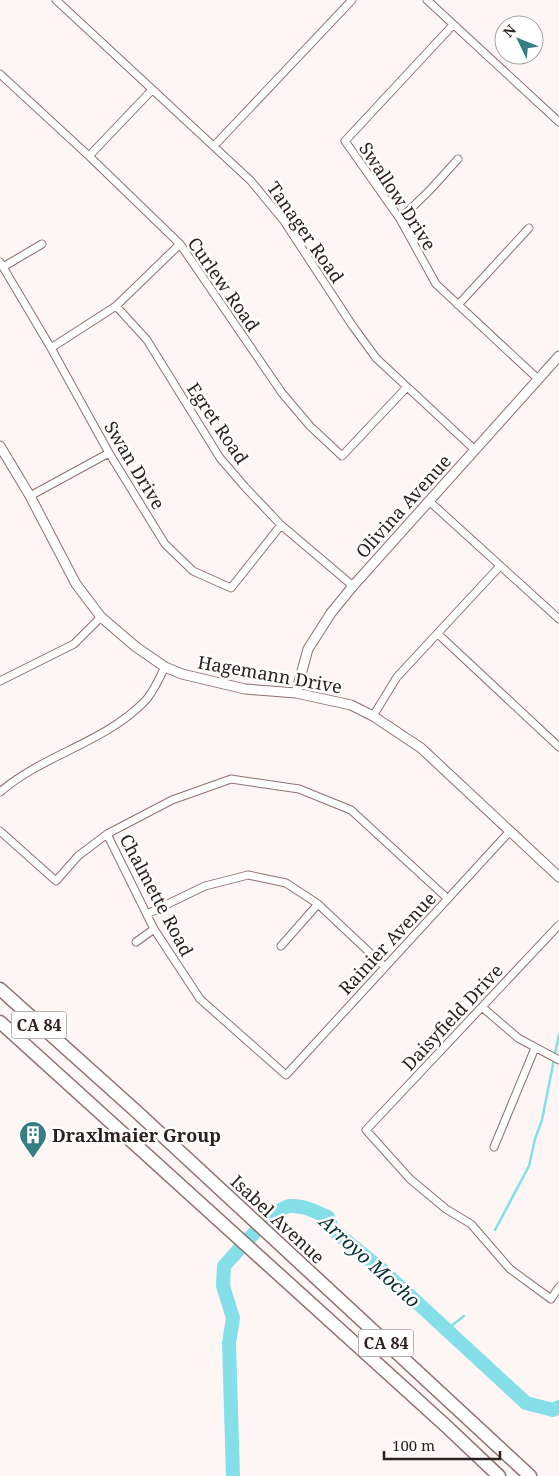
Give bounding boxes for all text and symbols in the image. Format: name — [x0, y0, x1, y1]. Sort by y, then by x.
north arrow — [494, 15, 544, 65]
text: N — [498, 20, 520, 41]
street label: Swallow Drive — [354, 137, 442, 255]
street label: Tanager Road — [262, 177, 350, 287]
street label: Curlew Road — [183, 232, 265, 336]
street label: Egret Road — [182, 378, 254, 468]
street label: Swan Drive — [99, 416, 171, 514]
street label: Olivina Avenue — [350, 449, 456, 563]
street label: Hagemann Drive — [196, 649, 344, 699]
street label: Chalmette Road — [115, 830, 199, 960]
street label: Rainier Avenue — [333, 886, 441, 1000]
street label: Daisyfield Drive — [396, 959, 508, 1075]
road number: CA 84 — [12, 1012, 66, 1038]
building icon: Draxlmaier Group — [18, 1120, 48, 1159]
place label: Draxlmaier Group — [52, 1123, 221, 1147]
street label: Isabel Avenue — [226, 1169, 330, 1269]
water label: Arroyo Mocho — [312, 1207, 426, 1313]
road number: CA 84 — [358, 1330, 414, 1356]
scale bar — [384, 1428, 500, 1460]
text: 100 m — [392, 1435, 435, 1455]

